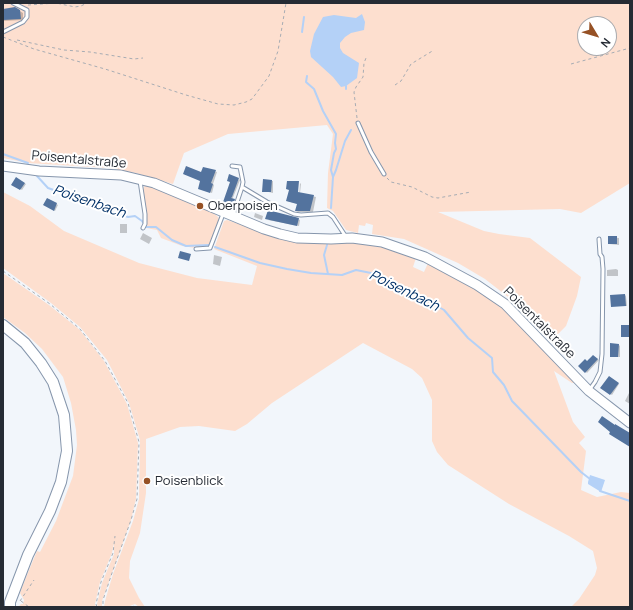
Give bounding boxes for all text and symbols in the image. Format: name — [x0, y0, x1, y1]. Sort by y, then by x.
north arrow — [577, 16, 617, 56]
text: N — [598, 35, 614, 51]
street label: Poisentalstraße — [31, 148, 127, 172]
water label: Poisenbach — [50, 182, 128, 222]
place label: Oberpoisen — [208, 198, 278, 214]
marker: Oberpoisen — [195, 201, 205, 211]
water label: Poisenbach — [366, 267, 442, 315]
street label: Poisentalstraße — [500, 284, 578, 362]
place label: Poisenblick — [155, 473, 223, 489]
marker: Poisenblick — [142, 476, 152, 486]

